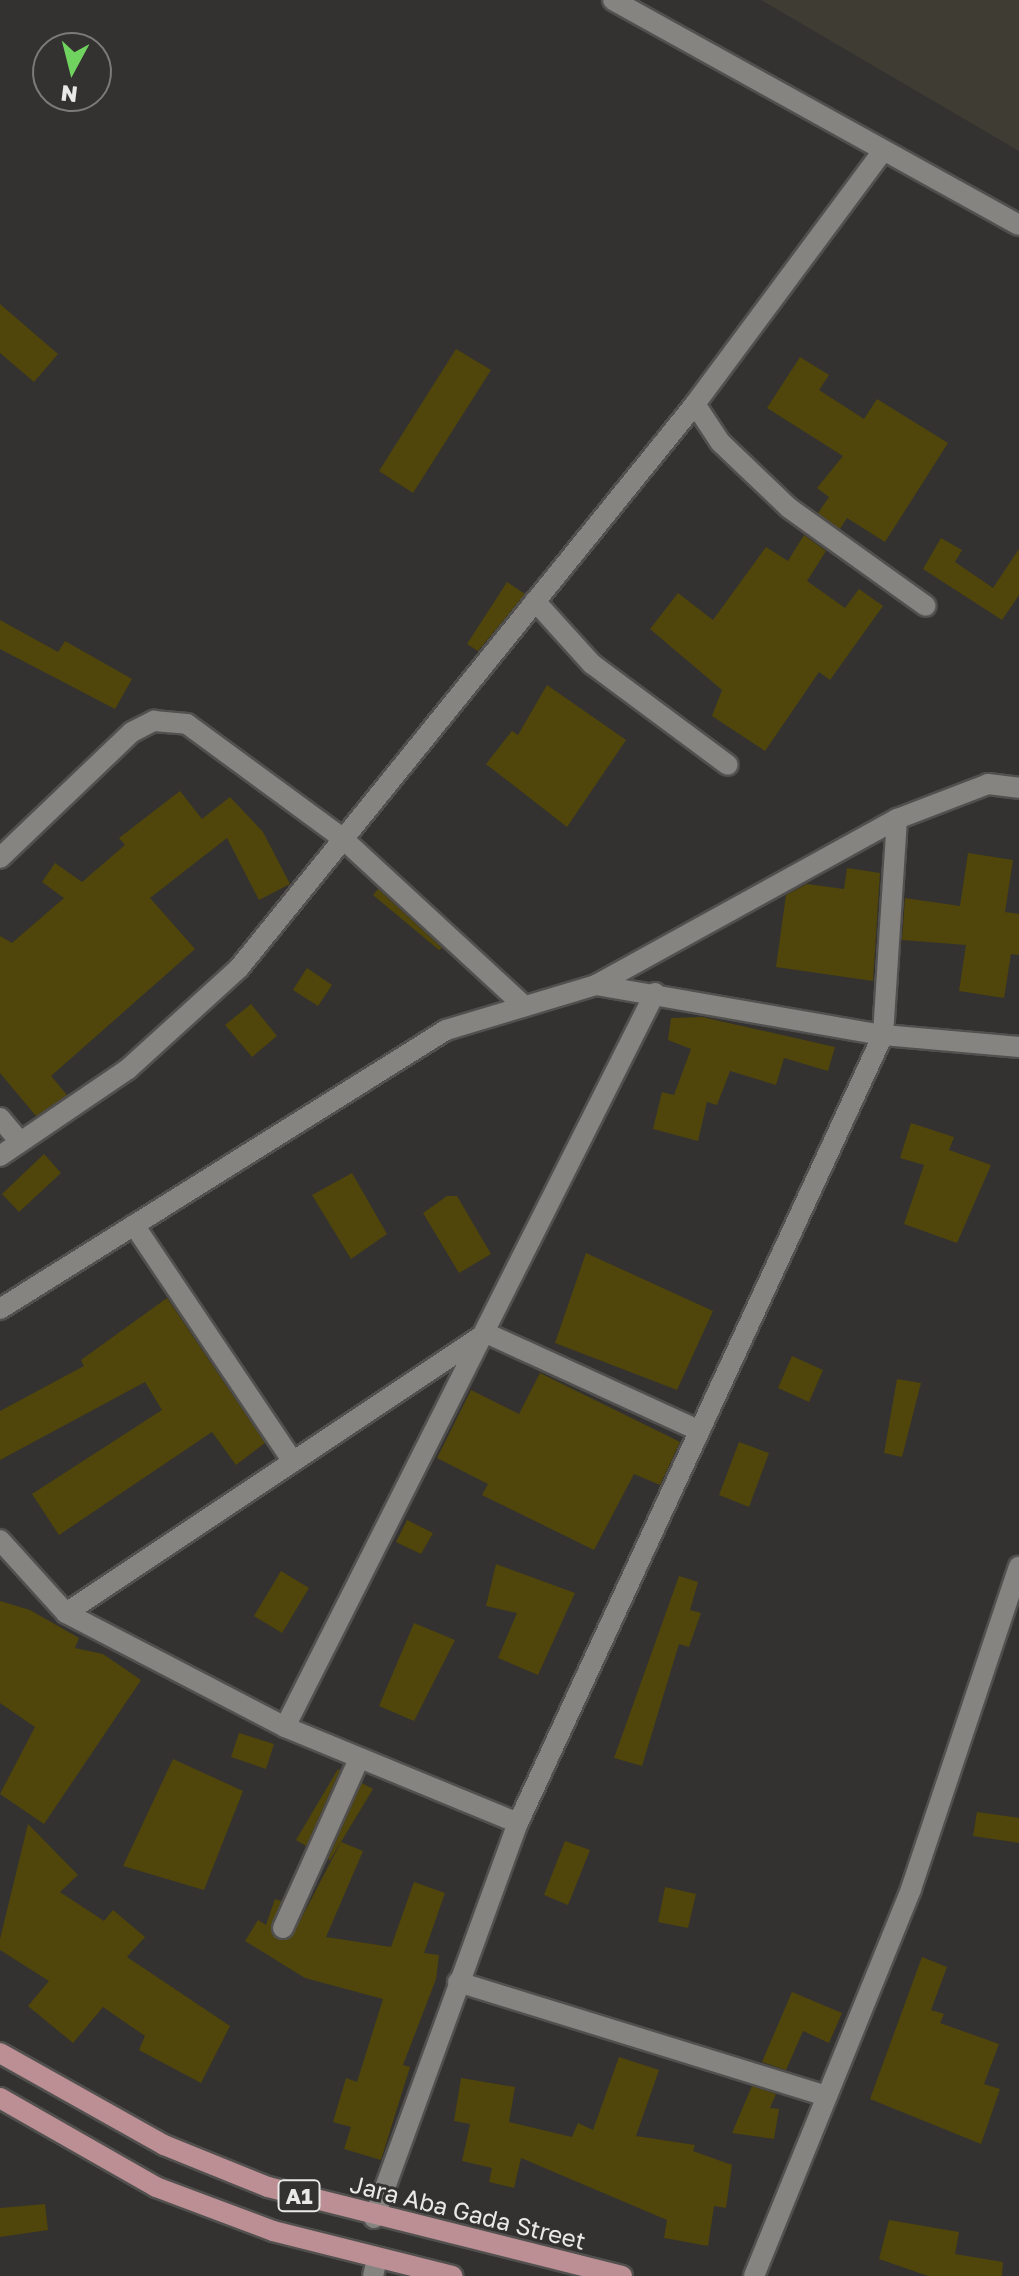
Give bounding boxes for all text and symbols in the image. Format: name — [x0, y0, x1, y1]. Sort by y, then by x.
north arrow — [32, 32, 112, 112]
text: N — [59, 80, 79, 109]
street label: Jara Aba Gada Street — [347, 2169, 589, 2255]
road number: A1 — [277, 2178, 321, 2214]

